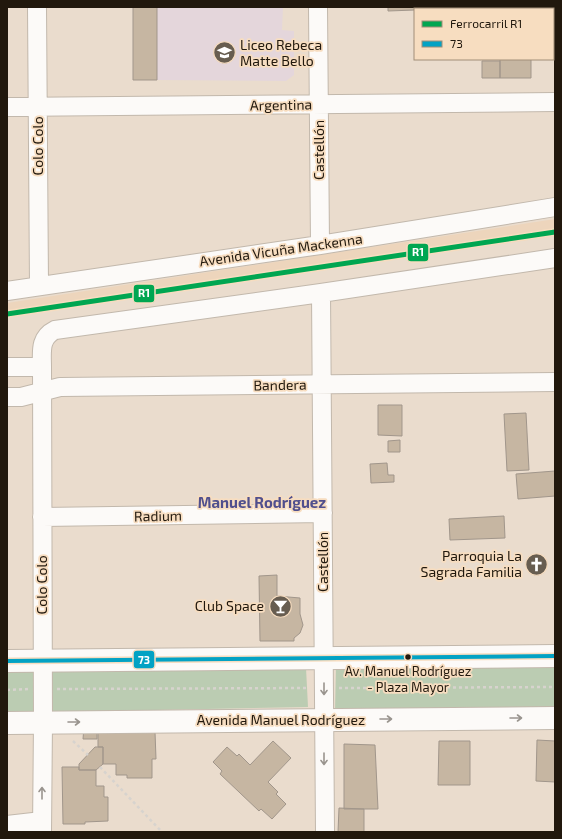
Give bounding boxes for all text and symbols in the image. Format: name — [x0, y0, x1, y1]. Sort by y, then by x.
legend — [414, 8, 554, 60]
text: Ferrocarril R1 — [450, 16, 522, 30]
place label: Liceo Rebeca Matte Bello — [240, 36, 322, 69]
text: 73 — [450, 36, 463, 50]
school or university icon: Liceo Rebeca Matte Bello — [212, 40, 238, 66]
street label: Argentina — [250, 95, 312, 114]
street label: Colo Colo — [29, 116, 46, 176]
street label: Castellón — [310, 120, 327, 180]
street label: Avenida Vicuña Mackenna — [198, 230, 363, 269]
line badge: R1 — [407, 243, 429, 262]
text: R1 — [412, 245, 424, 258]
line badge: R1 — [133, 284, 155, 303]
text: R1 — [138, 286, 150, 299]
street label: Bandera — [253, 376, 307, 393]
district label: Manuel Rodríguez — [198, 493, 326, 511]
street label: Radium — [134, 507, 182, 524]
street label: Castellón — [314, 532, 331, 592]
place label: Parroquia La Sagrada Familia — [421, 547, 522, 580]
church icon: Parroquia La Sagrada Familia — [524, 551, 550, 577]
street label: Colo Colo — [33, 555, 50, 615]
bar icon: Club Space — [267, 593, 293, 619]
place label: Club Space — [195, 597, 264, 614]
line badge: 73 — [133, 650, 155, 669]
marker: Av. Manuel Rodríguez - Plaza Mayor — [403, 652, 413, 662]
text: 73 — [138, 653, 150, 666]
place label: Av. Manuel Rodríguez - Plaza Mayor — [345, 663, 471, 695]
one-way arrow — [320, 682, 328, 695]
street label: Avenida Manuel Rodríguez — [197, 711, 365, 728]
one-way arrow — [509, 714, 522, 722]
one-way arrow — [379, 715, 392, 723]
one-way arrow — [67, 718, 80, 726]
one-way arrow — [320, 752, 328, 765]
one-way arrow — [38, 787, 46, 800]

